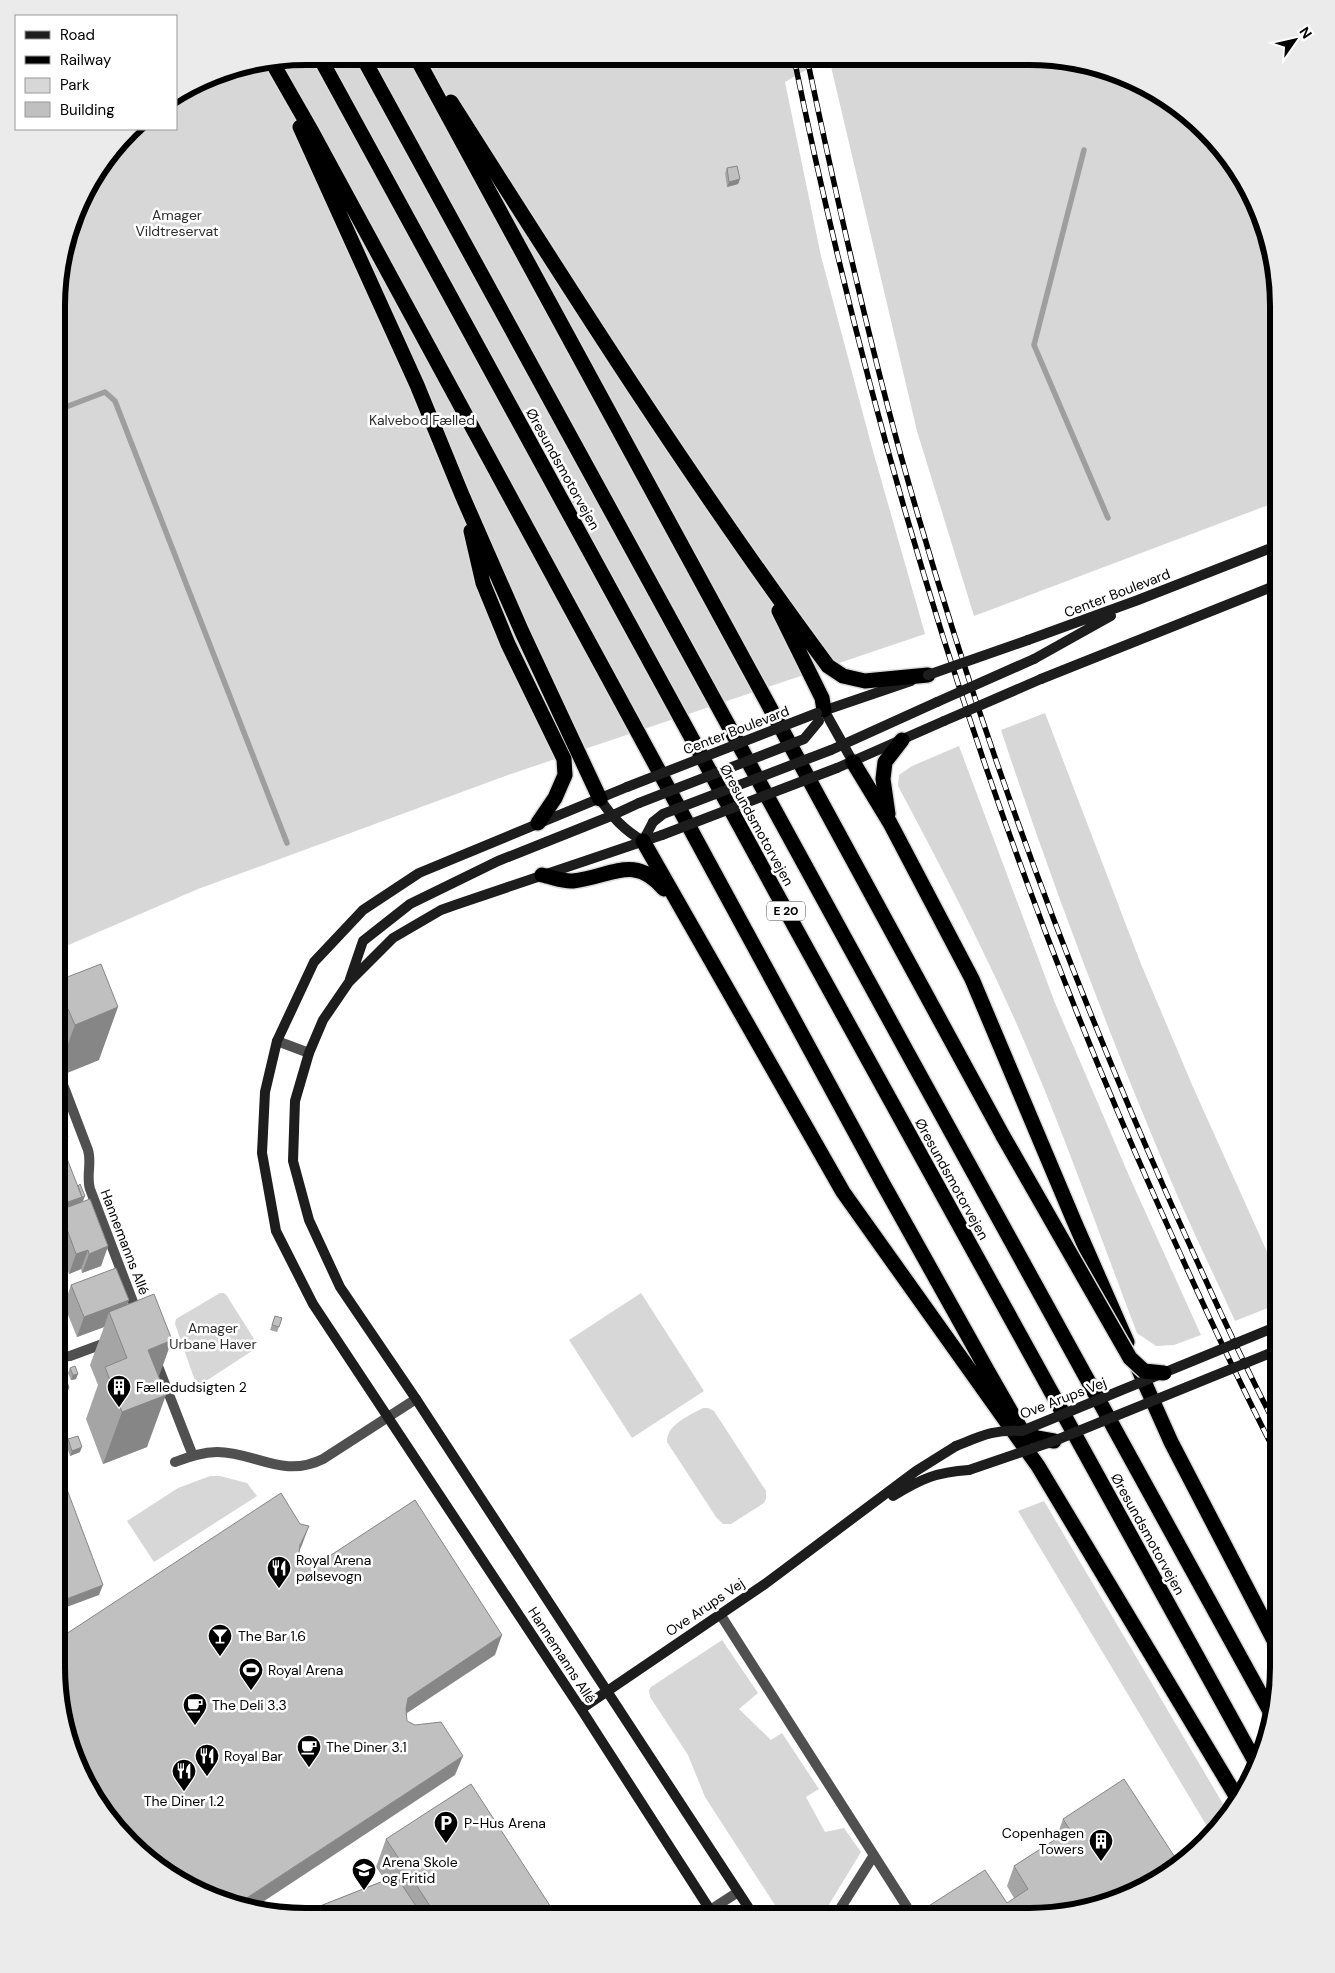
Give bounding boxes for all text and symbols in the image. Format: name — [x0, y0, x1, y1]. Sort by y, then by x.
legend — [15, 15, 178, 130]
north arrow — [1270, 15, 1320, 65]
text: N — [1295, 23, 1316, 42]
text: Road — [60, 25, 95, 45]
text: Railway — [60, 50, 112, 70]
text: Park — [60, 75, 90, 95]
text: Building — [60, 100, 115, 120]
park label: Amager Vildtreservat — [135, 206, 219, 240]
street label: Øresundsmotorvejen — [522, 405, 604, 533]
park label: Kalvebod Fælled — [369, 411, 475, 429]
street label: Center Boulevard — [1061, 565, 1173, 621]
street label: Center Boulevard — [680, 702, 792, 758]
street label: Øresundsmotorvejen — [716, 761, 798, 889]
road number: E 20 — [767, 901, 805, 920]
street label: Øresundsmotorvejen — [911, 1115, 993, 1243]
street label: Hannemanns Allé — [97, 1187, 153, 1297]
park label: Amager Urbane Haver — [169, 1319, 257, 1353]
street label: Ove Arups Vej — [1017, 1373, 1109, 1423]
building icon: Fælledudsigten 2 — [106, 1374, 132, 1408]
place label: Fælledudsigten 2 — [136, 1378, 247, 1396]
street label: Øresundsmotorvejen — [1107, 1470, 1189, 1598]
place label: Royal Arena pølsevogn — [296, 1551, 371, 1585]
restaurant icon: Royal Arena pølsevogn — [266, 1555, 292, 1589]
street label: Ove Arups Vej — [662, 1574, 748, 1640]
street label: Hannemanns Allé — [524, 1603, 600, 1707]
bar icon: The Bar 1.6 — [207, 1623, 233, 1657]
place label: The Bar 1.6 — [238, 1627, 306, 1645]
sports icon: Royal Arena — [238, 1657, 264, 1691]
place label: Royal Arena — [268, 1661, 343, 1679]
cafe icon: The Deli 3.3 — [182, 1692, 208, 1726]
place label: The Deli 3.3 — [212, 1696, 287, 1714]
cafe icon: The Diner 3.1 — [296, 1734, 322, 1768]
place label: The Diner 3.1 — [326, 1738, 407, 1756]
restaurant icon: Royal Bar — [194, 1743, 220, 1777]
place label: Royal Bar — [224, 1747, 283, 1765]
restaurant icon: The Diner 1.2 — [171, 1758, 197, 1792]
place label: The Diner 1.2 — [144, 1792, 224, 1810]
parking icon: P-Hus Arena — [433, 1810, 459, 1844]
place label: P-Hus Arena — [464, 1814, 546, 1832]
place label: Copenhagen Towers — [1002, 1824, 1084, 1858]
building icon: Copenhagen Towers — [1088, 1828, 1114, 1862]
place label: Arena Skole og Fritid — [382, 1853, 458, 1887]
school or university icon: Arena Skole og Fritid — [351, 1857, 377, 1891]

